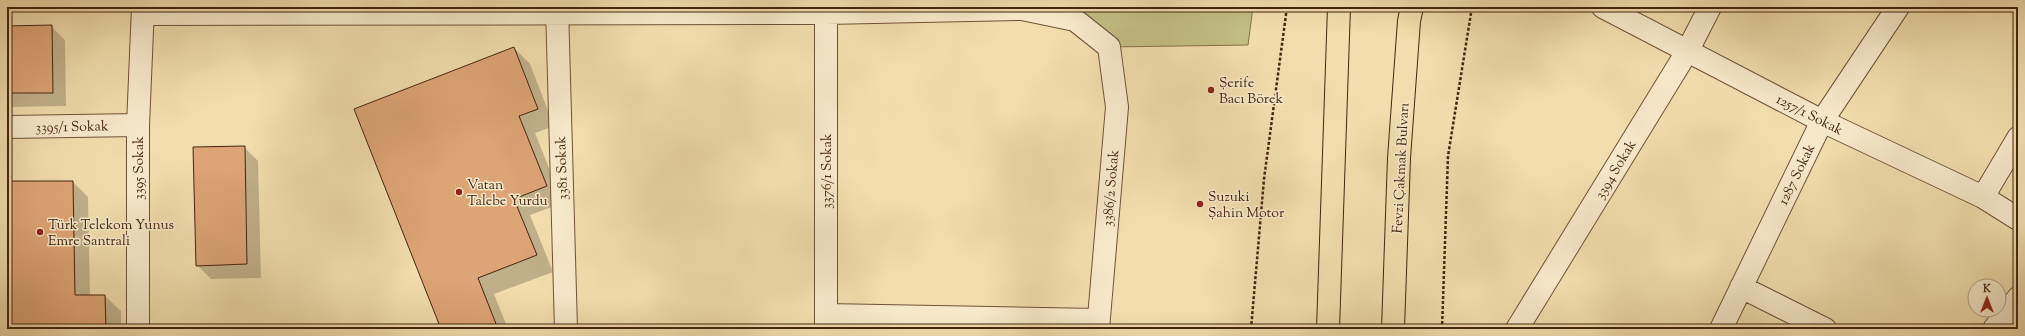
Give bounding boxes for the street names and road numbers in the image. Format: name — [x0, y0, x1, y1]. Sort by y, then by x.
street label: 1257/1 Sokak — [1772, 90, 1846, 141]
street label: Fevzi Çakmak Bulvarı — [1389, 102, 1415, 234]
street label: 3395/1 Sokak — [35, 117, 109, 139]
street label: 3376/1 Sokak — [818, 133, 838, 209]
street label: 3381 Sokak — [552, 135, 574, 200]
street label: 3395 Sokak — [130, 136, 150, 200]
street label: 3394 Sokak — [1591, 136, 1642, 203]
street label: 1287 Sokak — [1774, 141, 1821, 209]
street label: 3386/2 Sokak — [1099, 149, 1125, 227]

